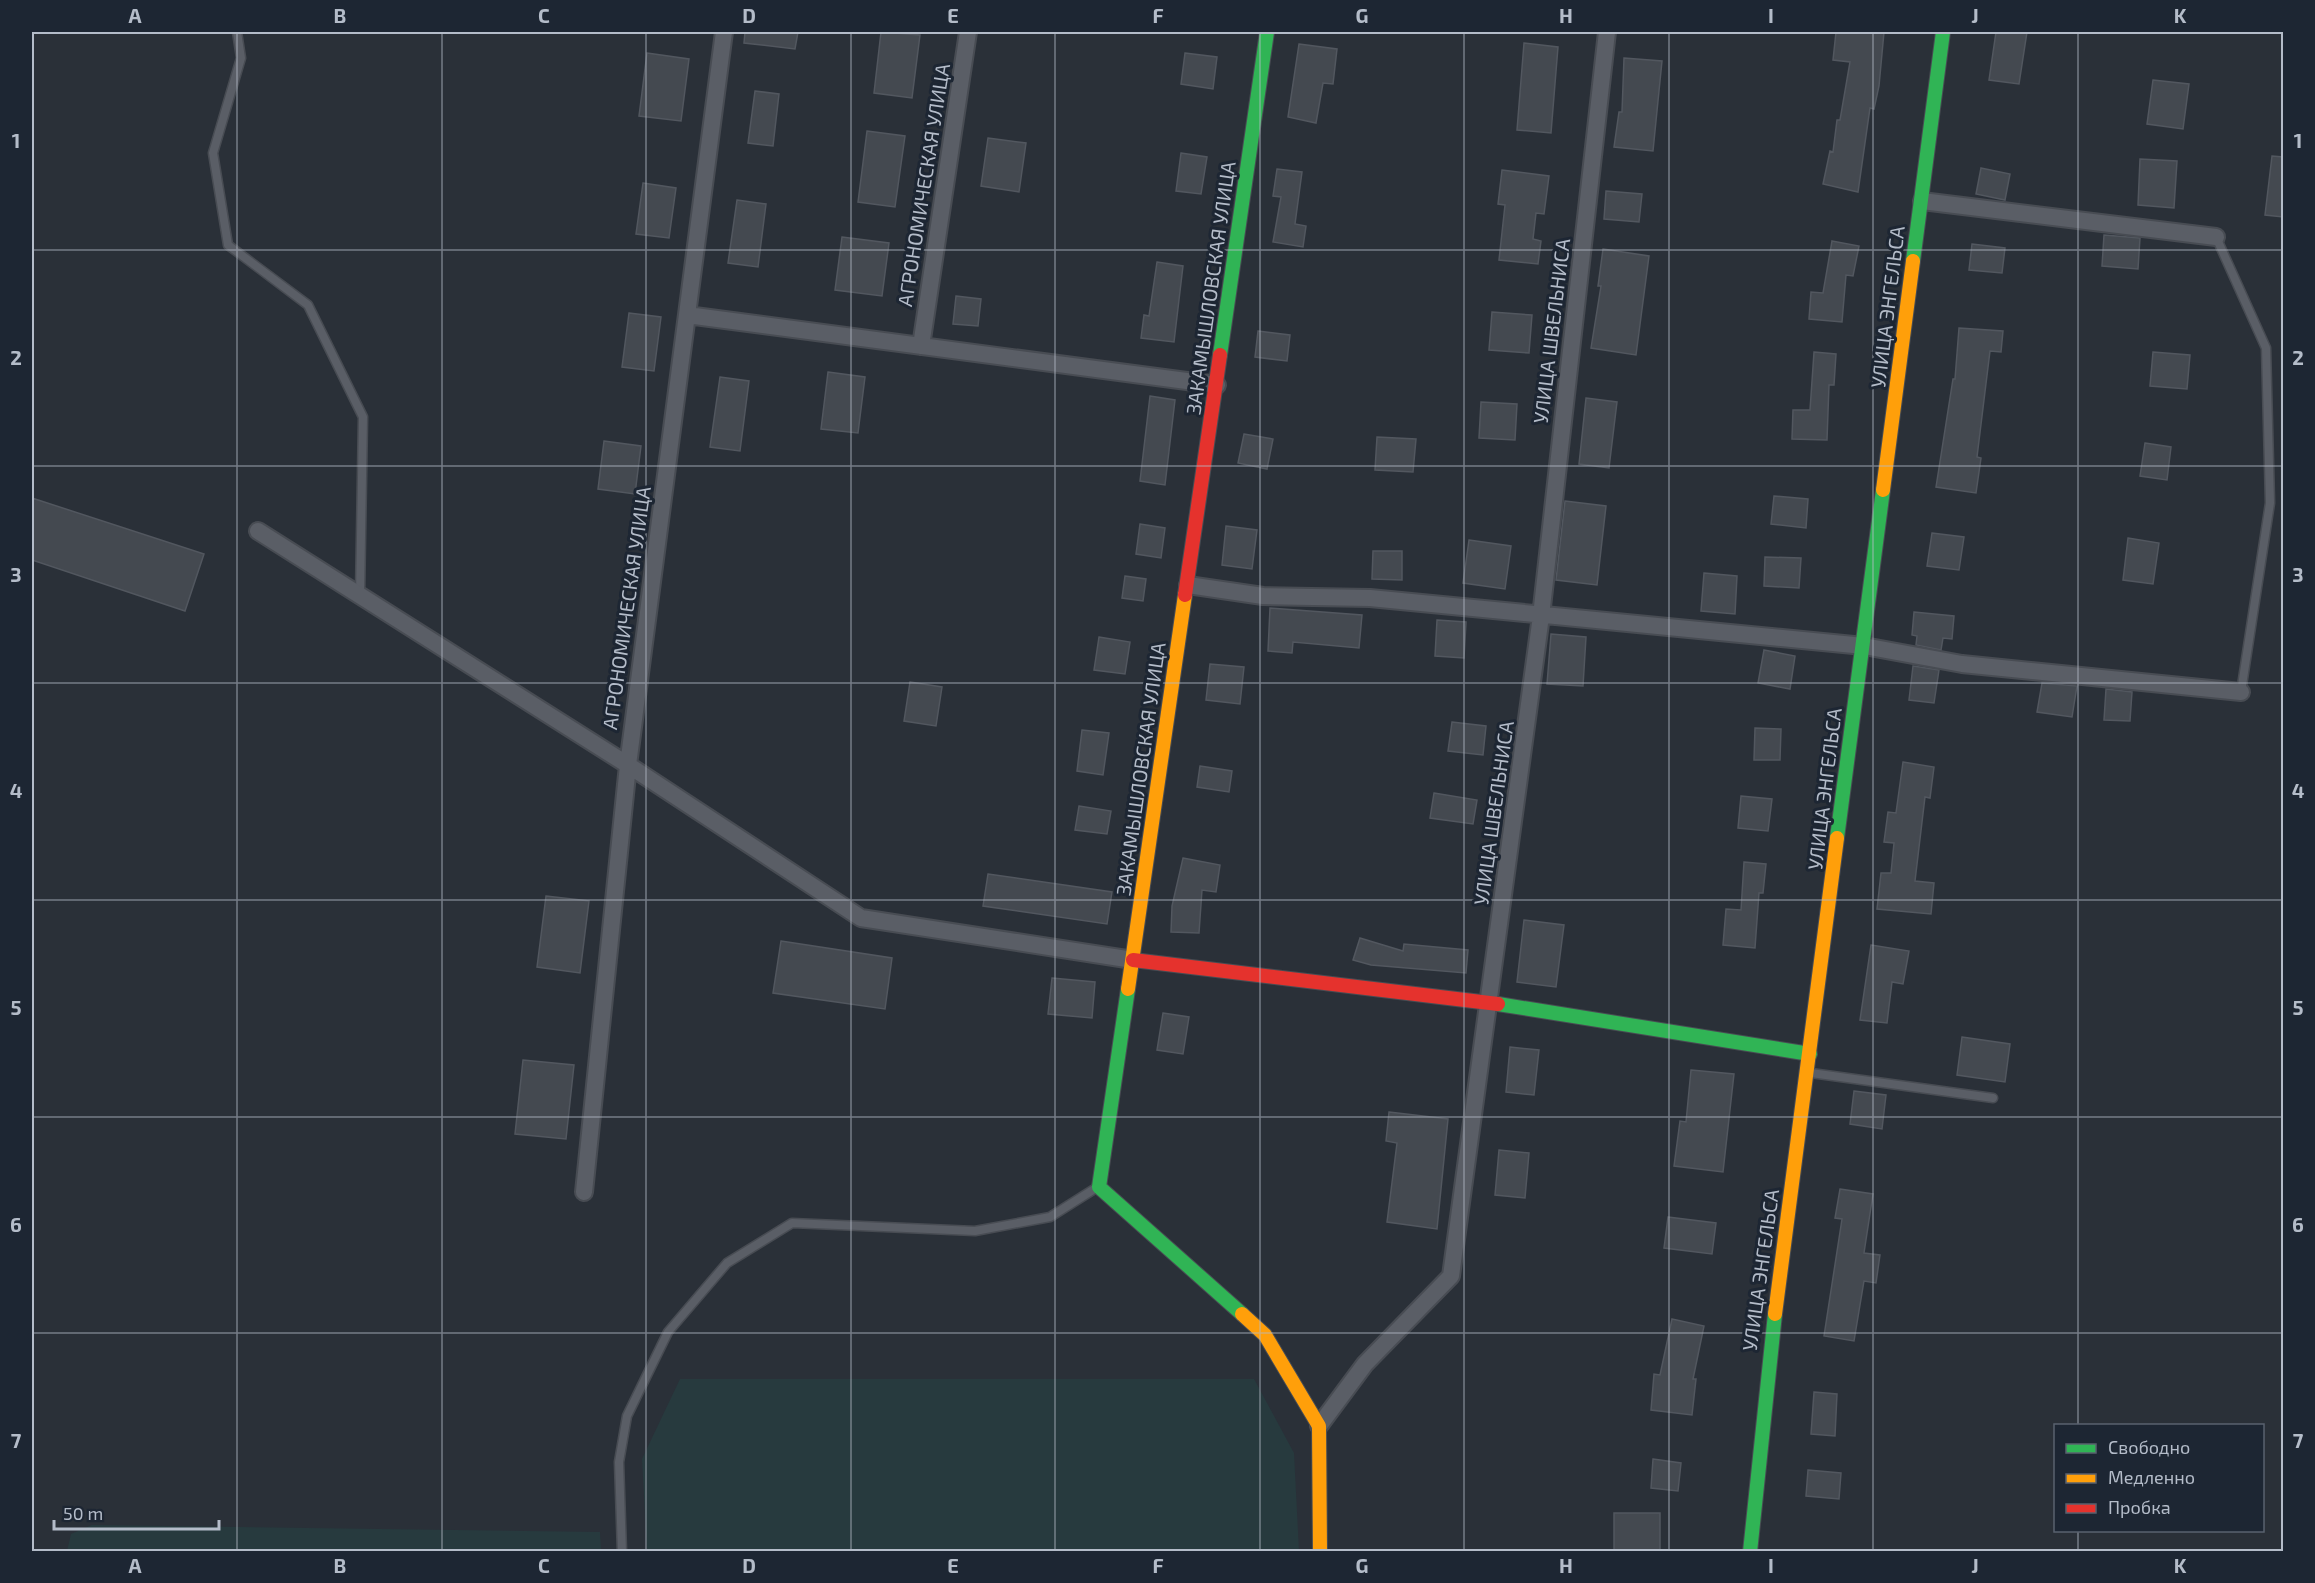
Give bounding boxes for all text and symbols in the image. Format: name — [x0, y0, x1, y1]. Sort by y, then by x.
text: A — [128, 3, 142, 27]
text: B — [334, 3, 346, 27]
text: C — [538, 3, 550, 27]
text: D — [742, 3, 756, 27]
text: E — [947, 3, 959, 27]
text: F — [1152, 3, 1164, 27]
text: G — [1356, 3, 1368, 27]
text: H — [1559, 3, 1573, 27]
text: I — [1768, 3, 1774, 27]
text: J — [1971, 3, 1979, 27]
text: K — [2174, 3, 2187, 27]
street label: АГРОНОМИЧЕСКАЯ УЛИЦА — [892, 61, 954, 308]
text: 1 — [12, 128, 20, 152]
text: 1 — [2294, 128, 2302, 152]
street label: ЗАКАМЫШЛОВСКАЯ УЛИЦА — [1180, 159, 1240, 416]
street label: УЛИЦА ЭНГЕЛЬСА — [1865, 224, 1909, 389]
street label: УЛИЦА ШВЕЛЬНИСА — [1528, 237, 1574, 425]
text: 2 — [10, 345, 22, 369]
text: 2 — [2292, 345, 2304, 369]
street label: АГРОНОМИЧЕСКАЯ УЛИЦА — [597, 484, 655, 731]
text: 3 — [10, 562, 22, 586]
text: 3 — [2292, 562, 2304, 586]
street label: ЗАКАМЫШЛОВСКАЯ УЛИЦА — [1110, 640, 1170, 897]
street label: УЛИЦА ЭНГЕЛЬСА — [1802, 706, 1846, 871]
street label: УЛИЦА ШВЕЛЬНИСА — [1468, 719, 1518, 907]
text: 4 — [10, 778, 23, 802]
text: 4 — [2292, 778, 2305, 802]
text: 5 — [10, 995, 22, 1019]
text: 5 — [2292, 995, 2304, 1019]
street label: УЛИЦА ЭНГЕЛЬСА — [1737, 1187, 1783, 1352]
text: 6 — [10, 1212, 22, 1236]
text: 6 — [2292, 1212, 2304, 1236]
legend — [2054, 1424, 2264, 1532]
text: 7 — [11, 1428, 22, 1452]
text: 7 — [2293, 1428, 2304, 1452]
text: Свободно — [2108, 1436, 2190, 1458]
text: Медленно — [2108, 1466, 2195, 1488]
scale bar — [54, 1493, 219, 1531]
text: Пробка — [2108, 1496, 2171, 1518]
text: 50 m — [63, 1502, 103, 1524]
text: A — [128, 1553, 142, 1577]
text: B — [334, 1553, 346, 1577]
text: C — [538, 1553, 550, 1577]
text: D — [742, 1553, 756, 1577]
text: E — [947, 1553, 959, 1577]
text: F — [1152, 1553, 1164, 1577]
text: G — [1356, 1553, 1368, 1577]
text: H — [1559, 1553, 1573, 1577]
text: I — [1768, 1553, 1774, 1577]
text: J — [1971, 1553, 1979, 1577]
text: K — [2174, 1553, 2187, 1577]

